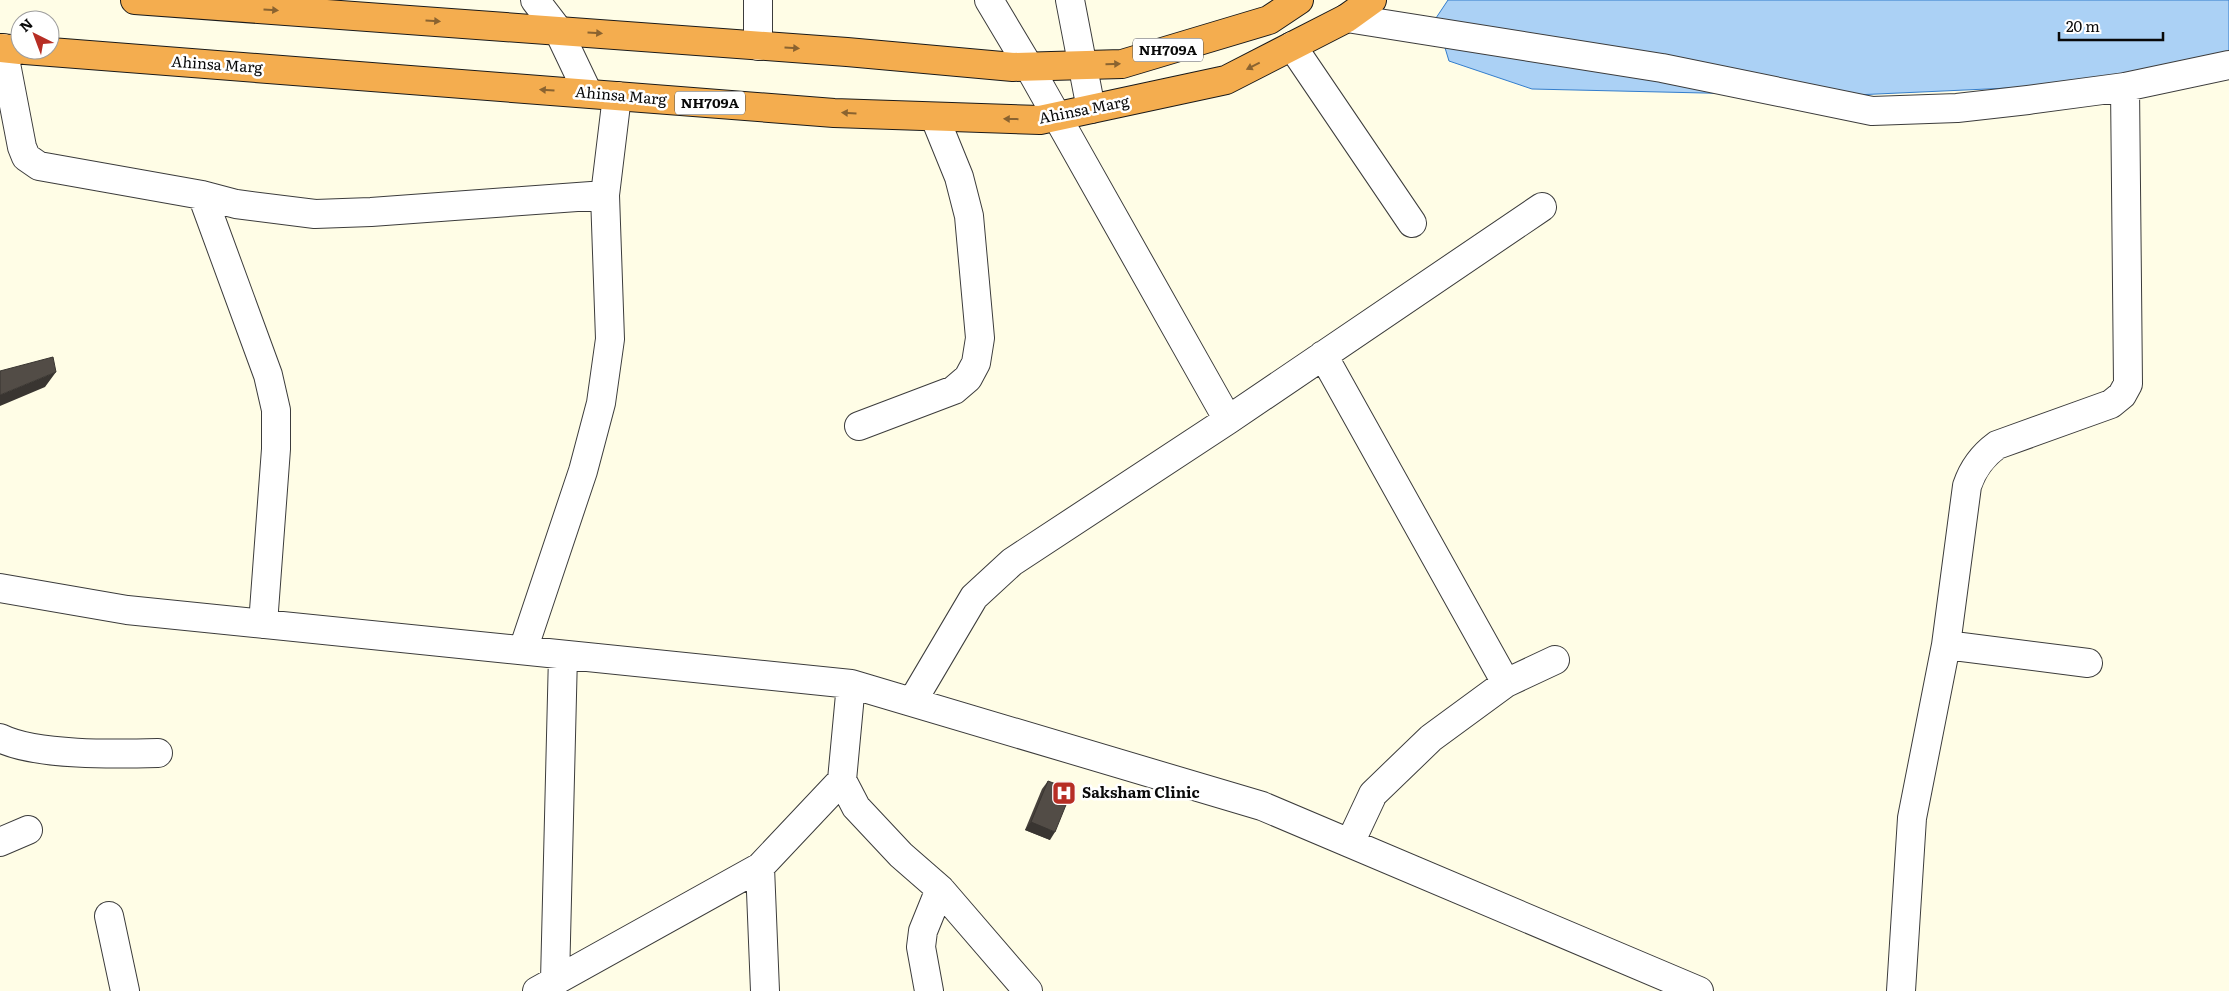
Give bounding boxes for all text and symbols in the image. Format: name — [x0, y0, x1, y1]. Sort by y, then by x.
one-way arrow — [263, 6, 279, 14]
north arrow — [10, 10, 60, 60]
scale bar — [2059, 10, 2163, 42]
text: N — [15, 13, 37, 36]
text: 20 m — [2066, 14, 2100, 37]
one-way arrow — [425, 18, 441, 26]
one-way arrow — [587, 30, 603, 38]
road number: NH709A — [1133, 38, 1203, 62]
one-way arrow — [784, 44, 800, 52]
street label: Ahinsa Marg — [171, 49, 264, 78]
one-way arrow — [1105, 60, 1121, 68]
one-way arrow — [1246, 62, 1260, 70]
street label: Ahinsa Marg — [574, 79, 668, 110]
one-way arrow — [539, 86, 555, 94]
street label: Ahinsa Marg — [1036, 88, 1132, 129]
road number: NH709A — [675, 92, 745, 115]
one-way arrow — [840, 109, 856, 117]
one-way arrow — [1003, 115, 1019, 123]
hospital icon: Saksham Clinic — [1051, 780, 1077, 806]
place label: Saksham Clinic — [1082, 780, 1200, 803]

